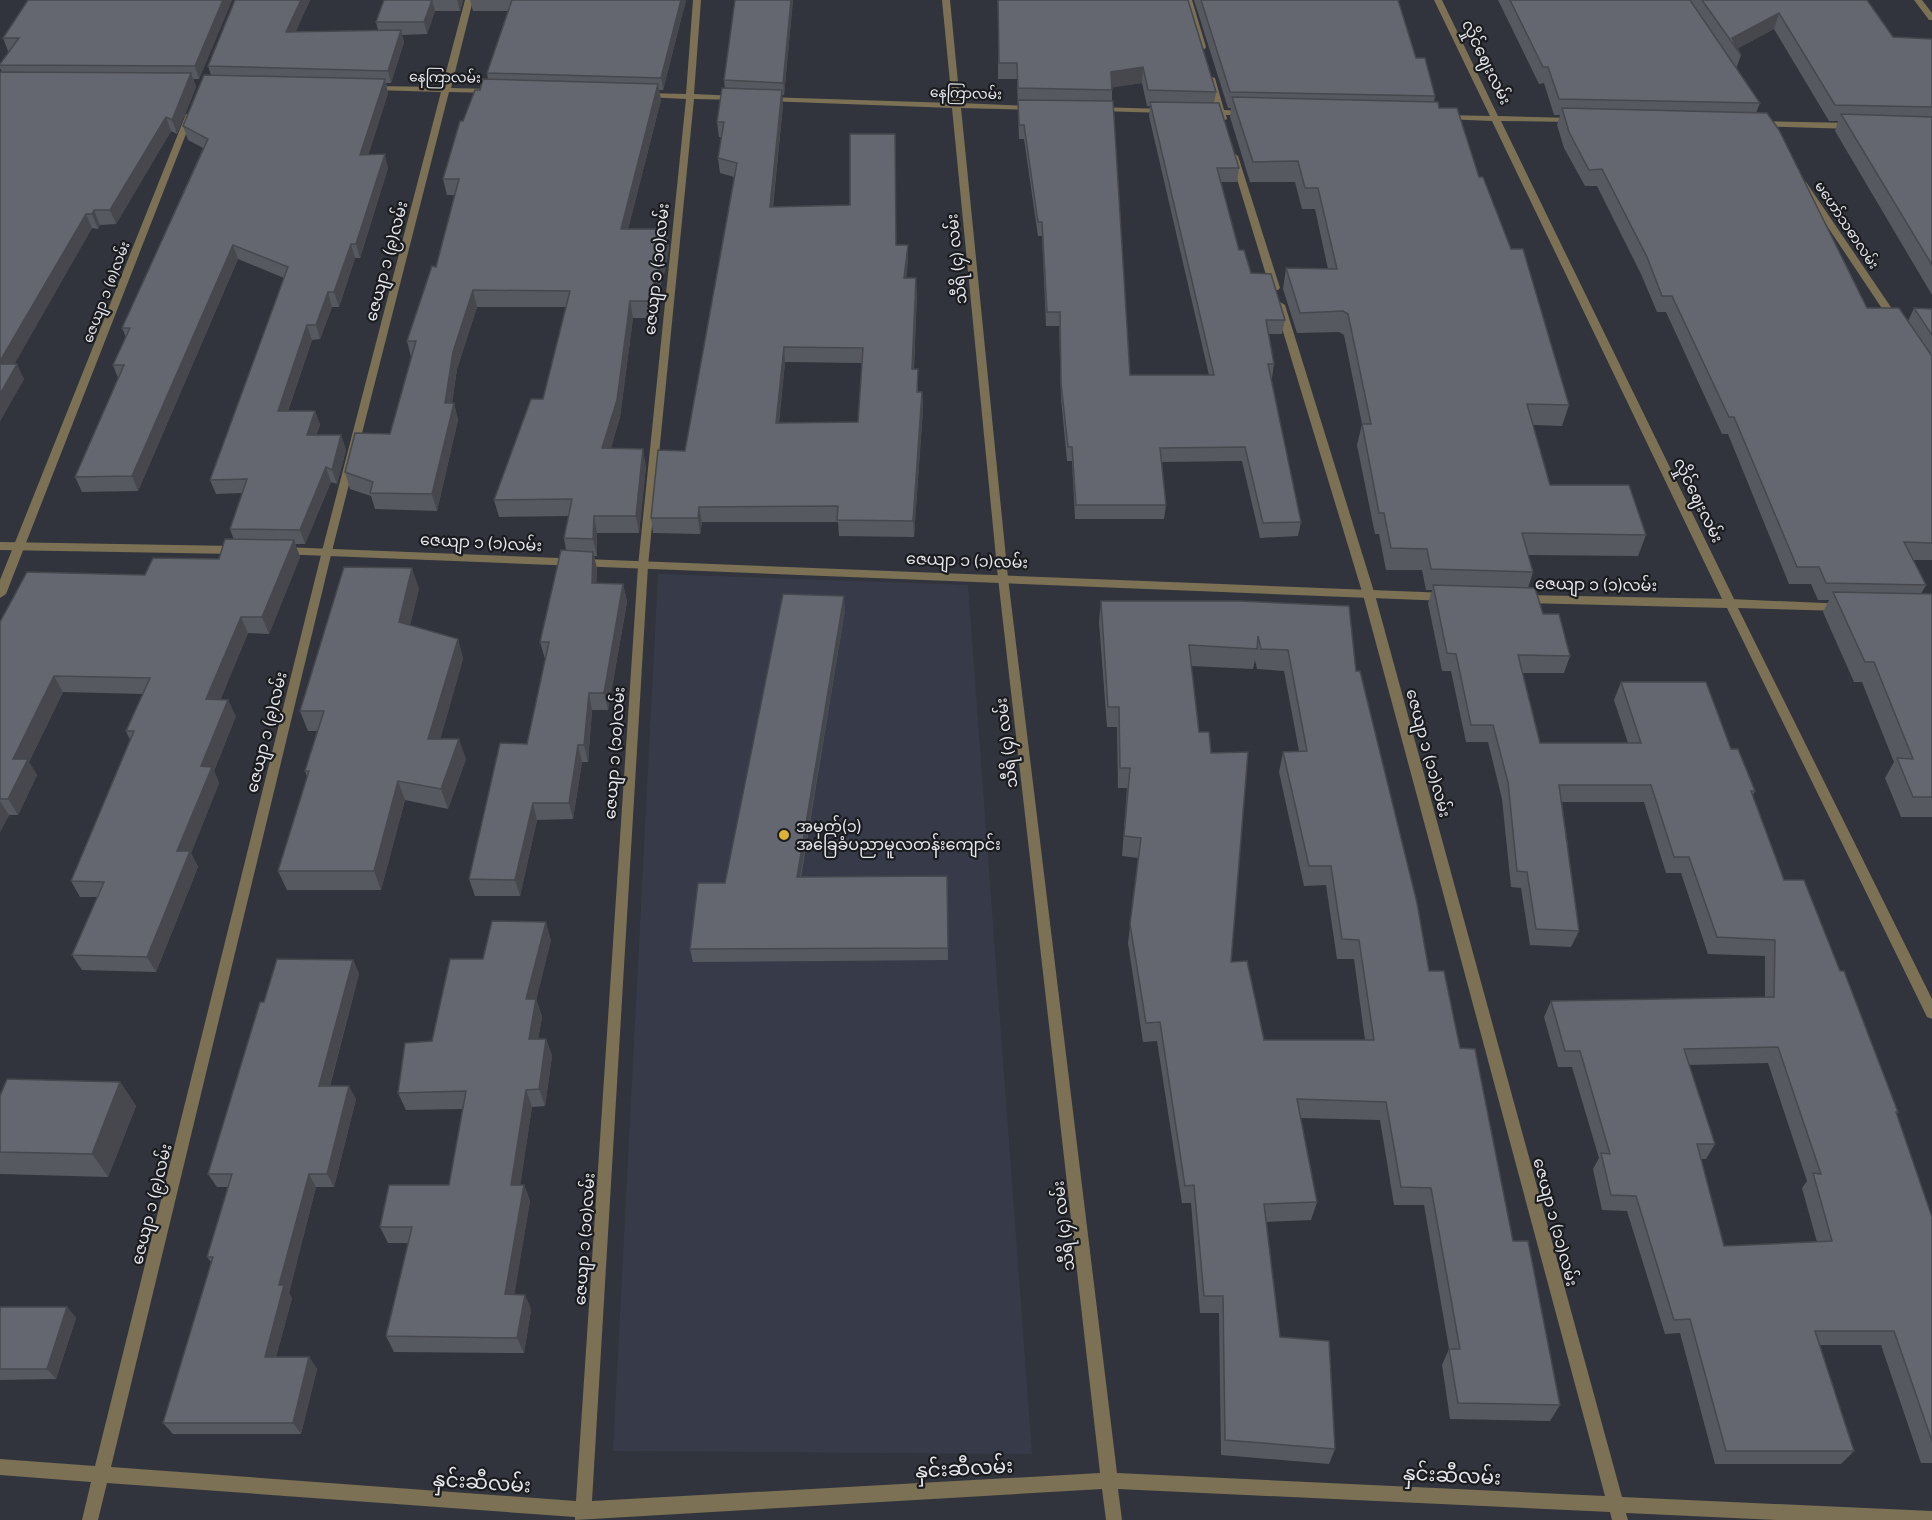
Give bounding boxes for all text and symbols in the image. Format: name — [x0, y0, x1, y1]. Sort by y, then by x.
street label: လှိုင်ဈေးလမ်း — [1454, 16, 1517, 110]
street label: နေကြာလမ်း — [409, 66, 481, 90]
street label: နေကြာလမ်း — [930, 82, 1002, 106]
street label: မဟော်သဓာလမ်း — [1812, 177, 1884, 272]
street label: ဇေယျာ ၁ (၉)လမ်း — [359, 198, 416, 324]
street label: ဇေယျာ ၁ (၁၀)လမ်း — [638, 202, 677, 336]
street label: သီရိ (၄) လမ်း — [940, 212, 975, 305]
street label: ဇေယျာ ၁ (၈)လမ်း — [77, 238, 136, 346]
street label: လှိုင်ဈေးလမ်း — [1666, 454, 1729, 548]
street label: ဇေယျာ ၁ (၁)လမ်း — [419, 528, 543, 559]
street label: ဇေယျာ ၁ (၁)လမ်း — [905, 547, 1028, 576]
street label: ဇေယျာ ၁ (၁)လမ်း — [1535, 572, 1657, 599]
street label: ဇေယျာ ၁ (၉)လမ်း — [240, 669, 295, 795]
street label: ဇေယျာ ၁ (၁၀)လမ်း — [598, 686, 633, 820]
street label: ဇေယျာ ၁ (၁၁)လမ်း — [1398, 686, 1457, 820]
street label: သီရိ (၄) လမ်း — [990, 696, 1025, 789]
place label: အမှတ်(၁) အခြေခံပညာမူလတန်းကျောင်း — [796, 815, 1001, 859]
marker: အမှတ်(၁) အခြေခံပညာမူလတန်းကျောင်း — [777, 828, 791, 842]
street label: ဇေယျာ ၁ (၉)လမ်း — [125, 1141, 180, 1267]
street label: ဇေယျာ ၁ (၁၁)လမ်း — [1525, 1155, 1584, 1289]
street label: ဇေယျာ ၁ (၁၀)လမ်း — [568, 1172, 603, 1306]
street label: သီရိ (၄) လမ်း — [1047, 1179, 1082, 1272]
street label: နှင်းဆီလမ်း — [914, 1451, 1014, 1488]
street label: နှင်းဆီလမ်း — [1402, 1458, 1502, 1495]
street label: နှင်းဆီလမ်း — [432, 1465, 532, 1502]

